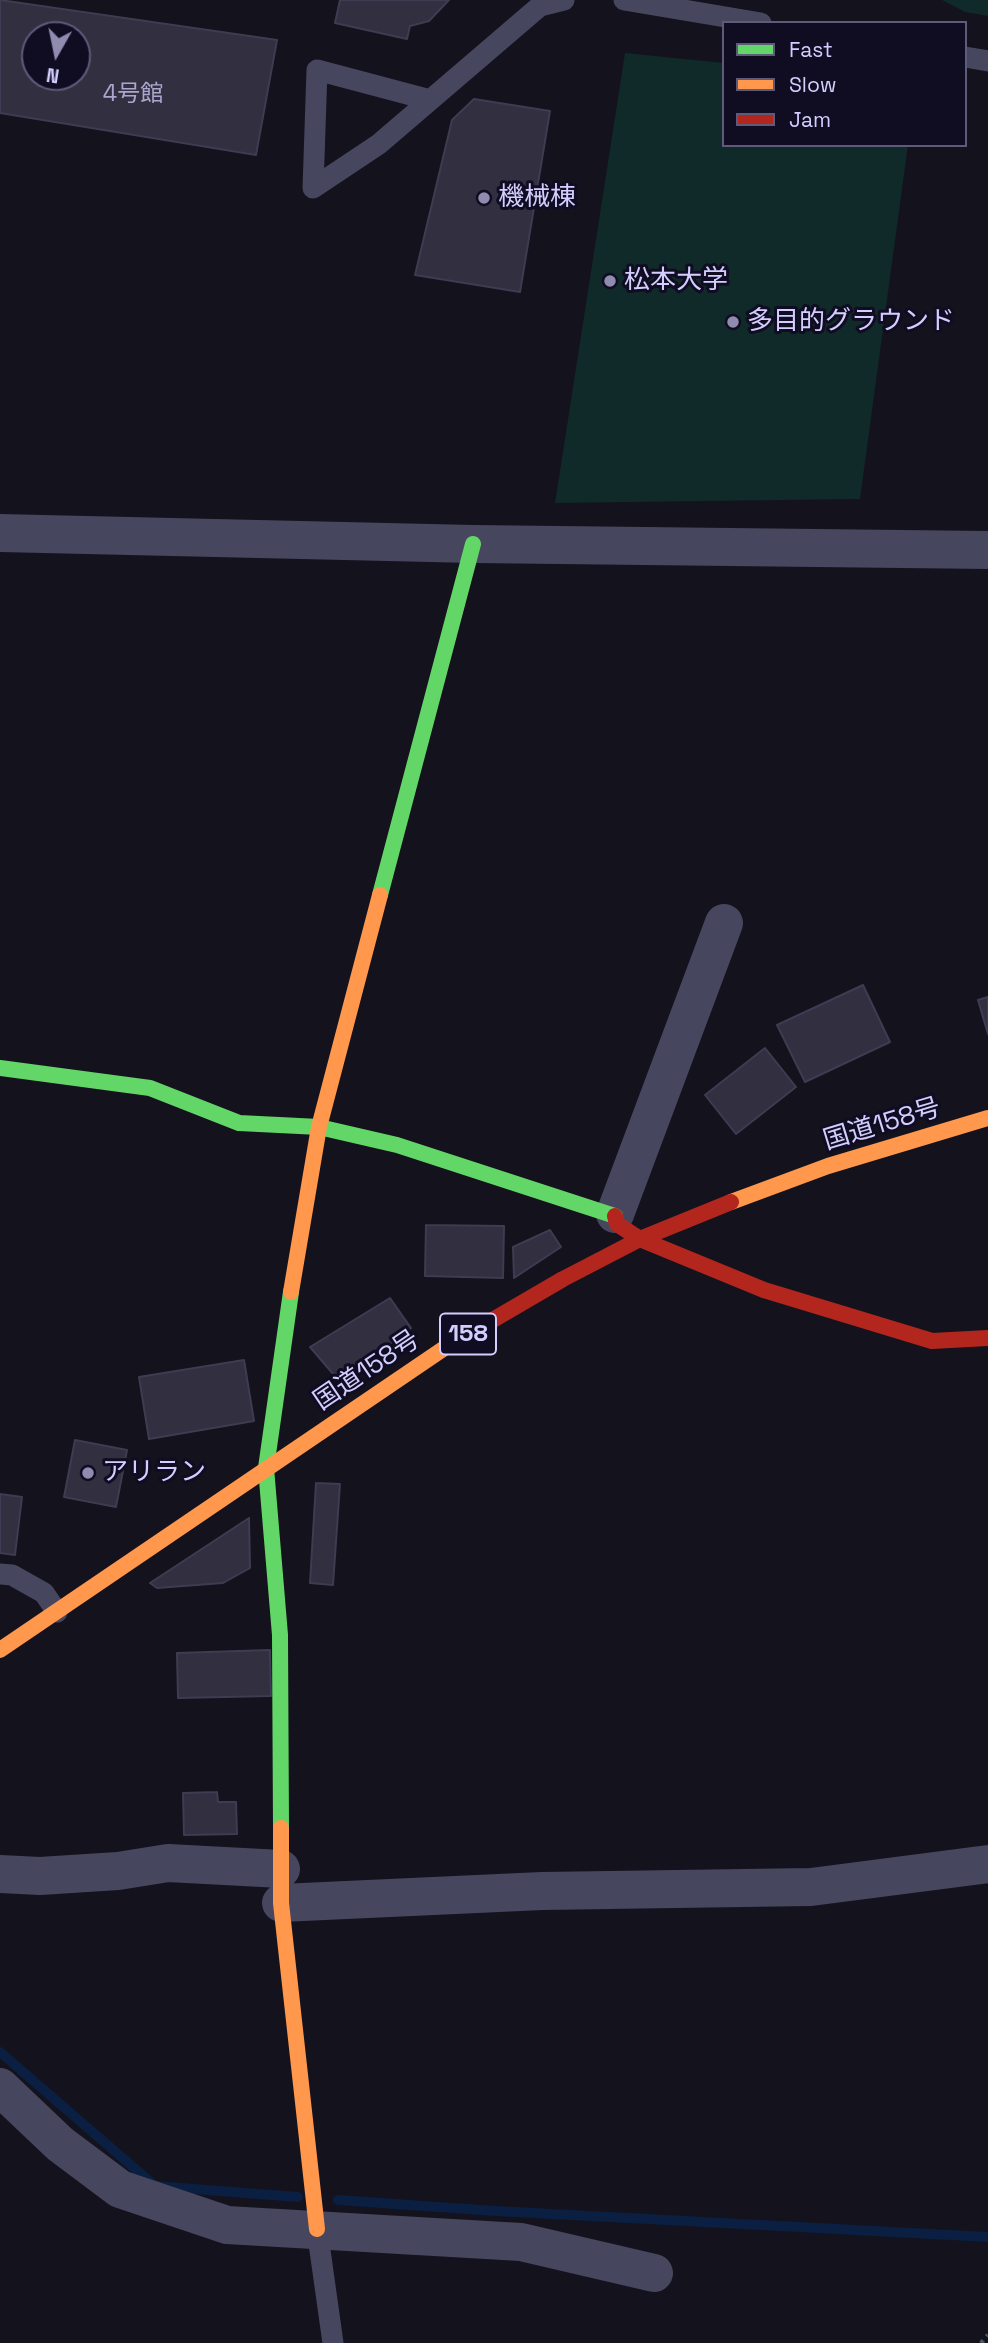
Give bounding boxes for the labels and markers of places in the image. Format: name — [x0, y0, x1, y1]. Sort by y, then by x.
place label: 機械棟 — [498, 182, 576, 214]
marker: 機械棟 — [476, 190, 492, 206]
place label: 松本大学 — [624, 265, 728, 297]
marker: 松本大学 — [602, 273, 618, 289]
place label: 多目的グラウンド — [747, 306, 955, 338]
marker: 多目的グラウンド — [725, 314, 741, 330]
place label: アリラン — [102, 1457, 206, 1489]
marker: アリラン — [80, 1465, 96, 1481]

